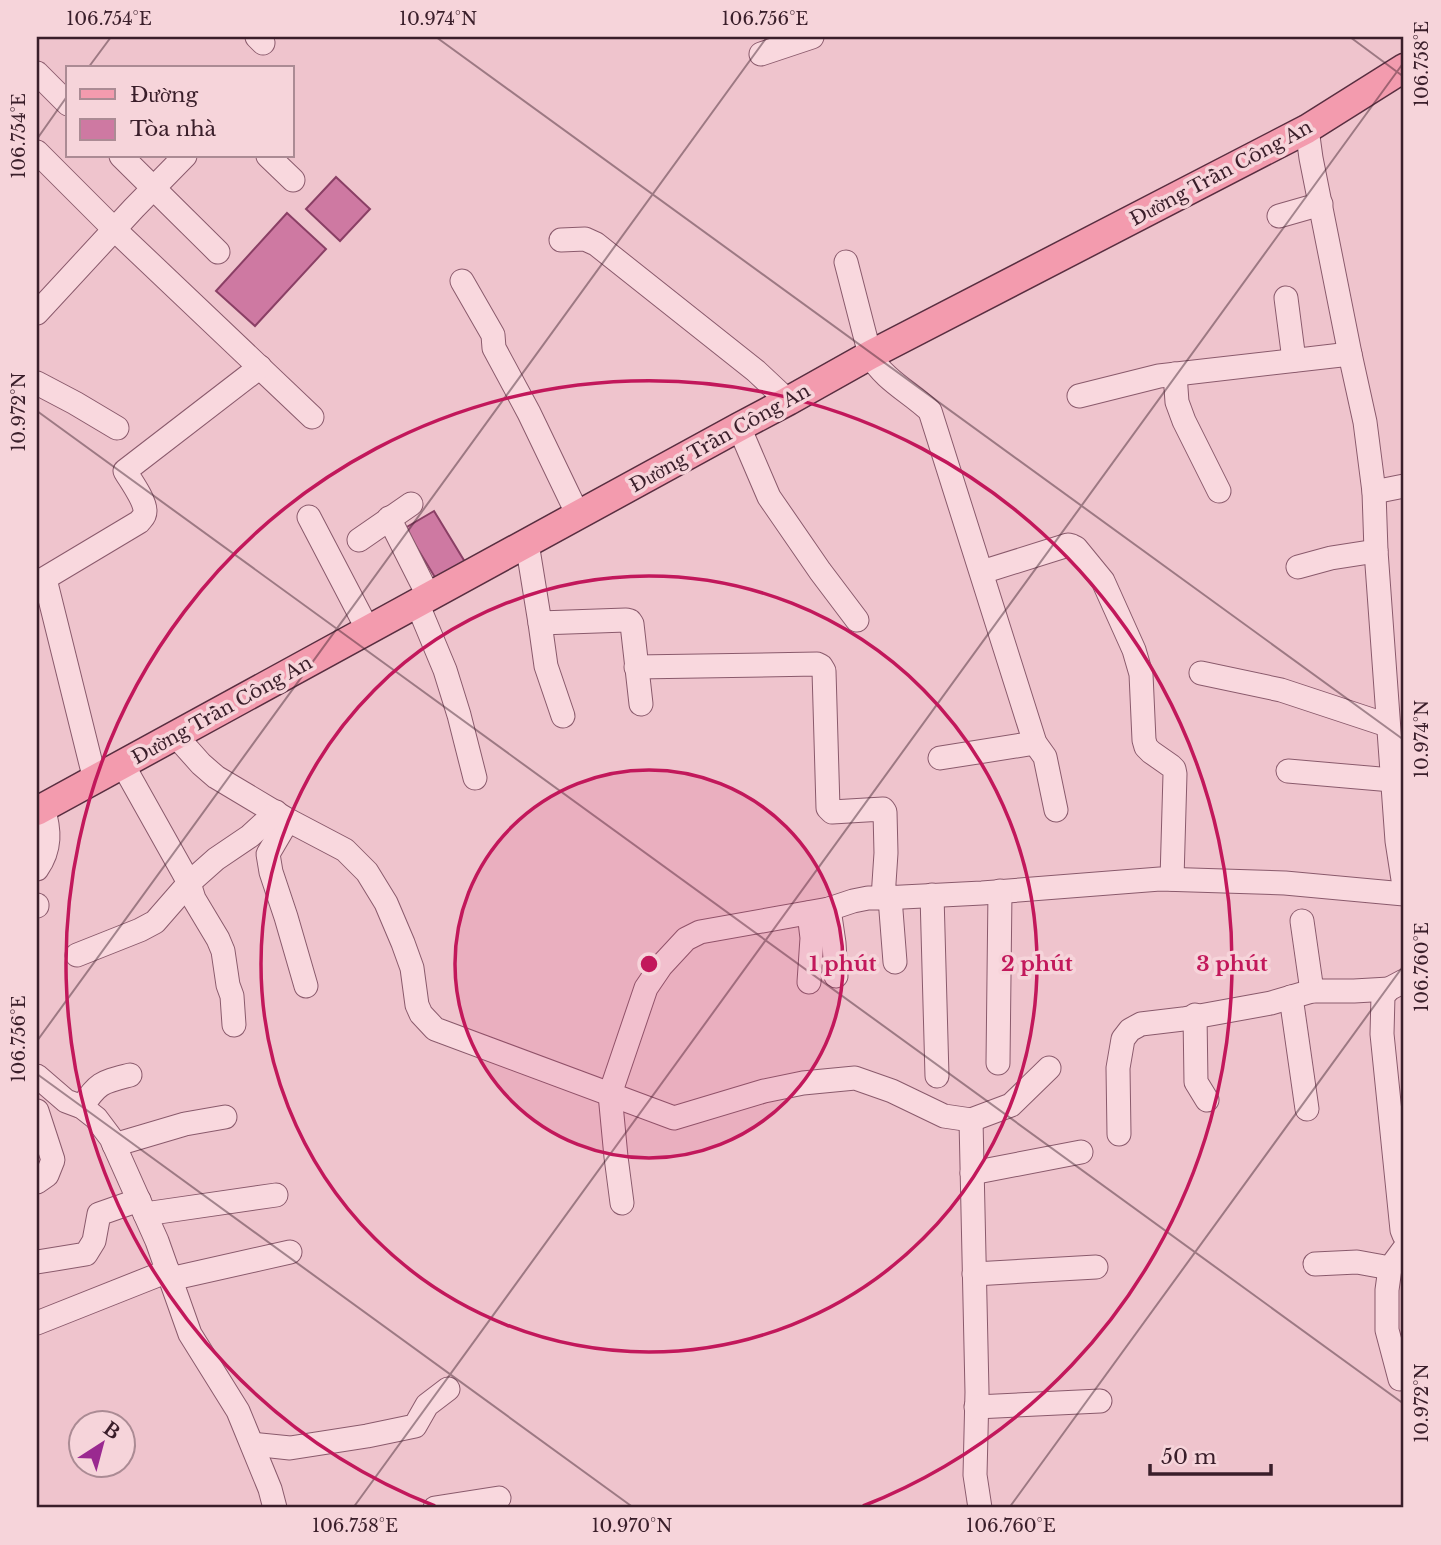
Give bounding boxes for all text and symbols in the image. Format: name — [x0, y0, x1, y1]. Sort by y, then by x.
text: 106.754°E — [66, 8, 152, 30]
text: 10.974°N — [399, 8, 477, 30]
text: 106.756°E — [722, 8, 808, 30]
text: 106.758°E — [1411, 21, 1433, 107]
legend — [66, 66, 294, 158]
text: Đường — [130, 82, 198, 108]
text: 106.754°E — [8, 93, 30, 179]
street label: Đường Trần Công An — [1126, 115, 1316, 231]
text: Tòa nhà — [130, 116, 217, 142]
text: 10.972°N — [8, 372, 30, 452]
street label: Đường Trần Công An — [626, 379, 814, 497]
street label: Đường Trần Công An — [128, 651, 316, 769]
text: 10.974°N — [1411, 700, 1433, 778]
text: 106.760°E — [1411, 922, 1433, 1012]
text: 1 phút — [809, 951, 877, 977]
text: 2 phút — [1001, 951, 1073, 977]
text: 3 phút — [1196, 951, 1268, 977]
centre of rings — [637, 952, 661, 976]
text: 106.756°E — [8, 996, 30, 1082]
text: 10.972°N — [1411, 1363, 1433, 1443]
north arrow — [66, 1408, 136, 1478]
text: B — [99, 1417, 125, 1444]
scale bar — [1150, 1433, 1271, 1477]
text: 50 m — [1161, 1444, 1217, 1470]
text: 106.758°E — [312, 1515, 398, 1537]
text: 10.970°N — [591, 1515, 673, 1537]
text: 106.760°E — [966, 1515, 1056, 1537]

